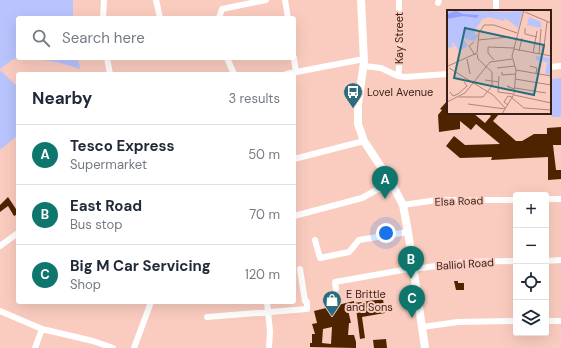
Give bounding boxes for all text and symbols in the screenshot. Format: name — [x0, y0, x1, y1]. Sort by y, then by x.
inset map — [447, 10, 551, 114]
street label: Kay Street — [392, 12, 406, 64]
search box — [16, 16, 296, 60]
icon: search — [30, 27, 52, 49]
text: Search here — [62, 28, 145, 48]
bus stop icon: Lovel Avenue — [342, 81, 364, 109]
place label: Lovel Avenue — [367, 85, 433, 99]
text: Nearby — [32, 87, 92, 109]
text: 3 results — [228, 90, 280, 107]
text: Tesco Express — [70, 136, 175, 156]
text: A — [40, 146, 50, 163]
text: 50 m — [248, 146, 280, 163]
text: Supermarket — [70, 156, 147, 173]
pin: A — [372, 166, 398, 199]
map controls — [513, 192, 549, 336]
button: + — [513, 192, 549, 228]
street label: Elsa Road — [434, 193, 484, 209]
text: East Road — [70, 196, 142, 216]
text: B — [41, 206, 49, 223]
text: 70 m — [249, 206, 280, 223]
text: Bus stop — [70, 216, 122, 233]
your location — [376, 223, 396, 243]
button: − — [513, 228, 549, 264]
pin: B — [398, 246, 424, 279]
street label: Balliol Road — [436, 255, 494, 273]
text: Big M Car Servicing — [70, 256, 211, 276]
button: locate — [513, 264, 549, 300]
text: C — [40, 266, 50, 283]
text: 120 m — [245, 266, 280, 283]
text: Shop — [70, 276, 101, 293]
pin: C — [399, 285, 425, 318]
place label: E Brittle and Sons — [346, 287, 393, 314]
shop icon: E Brittle and Sons — [321, 289, 343, 317]
button: layers — [513, 300, 549, 336]

